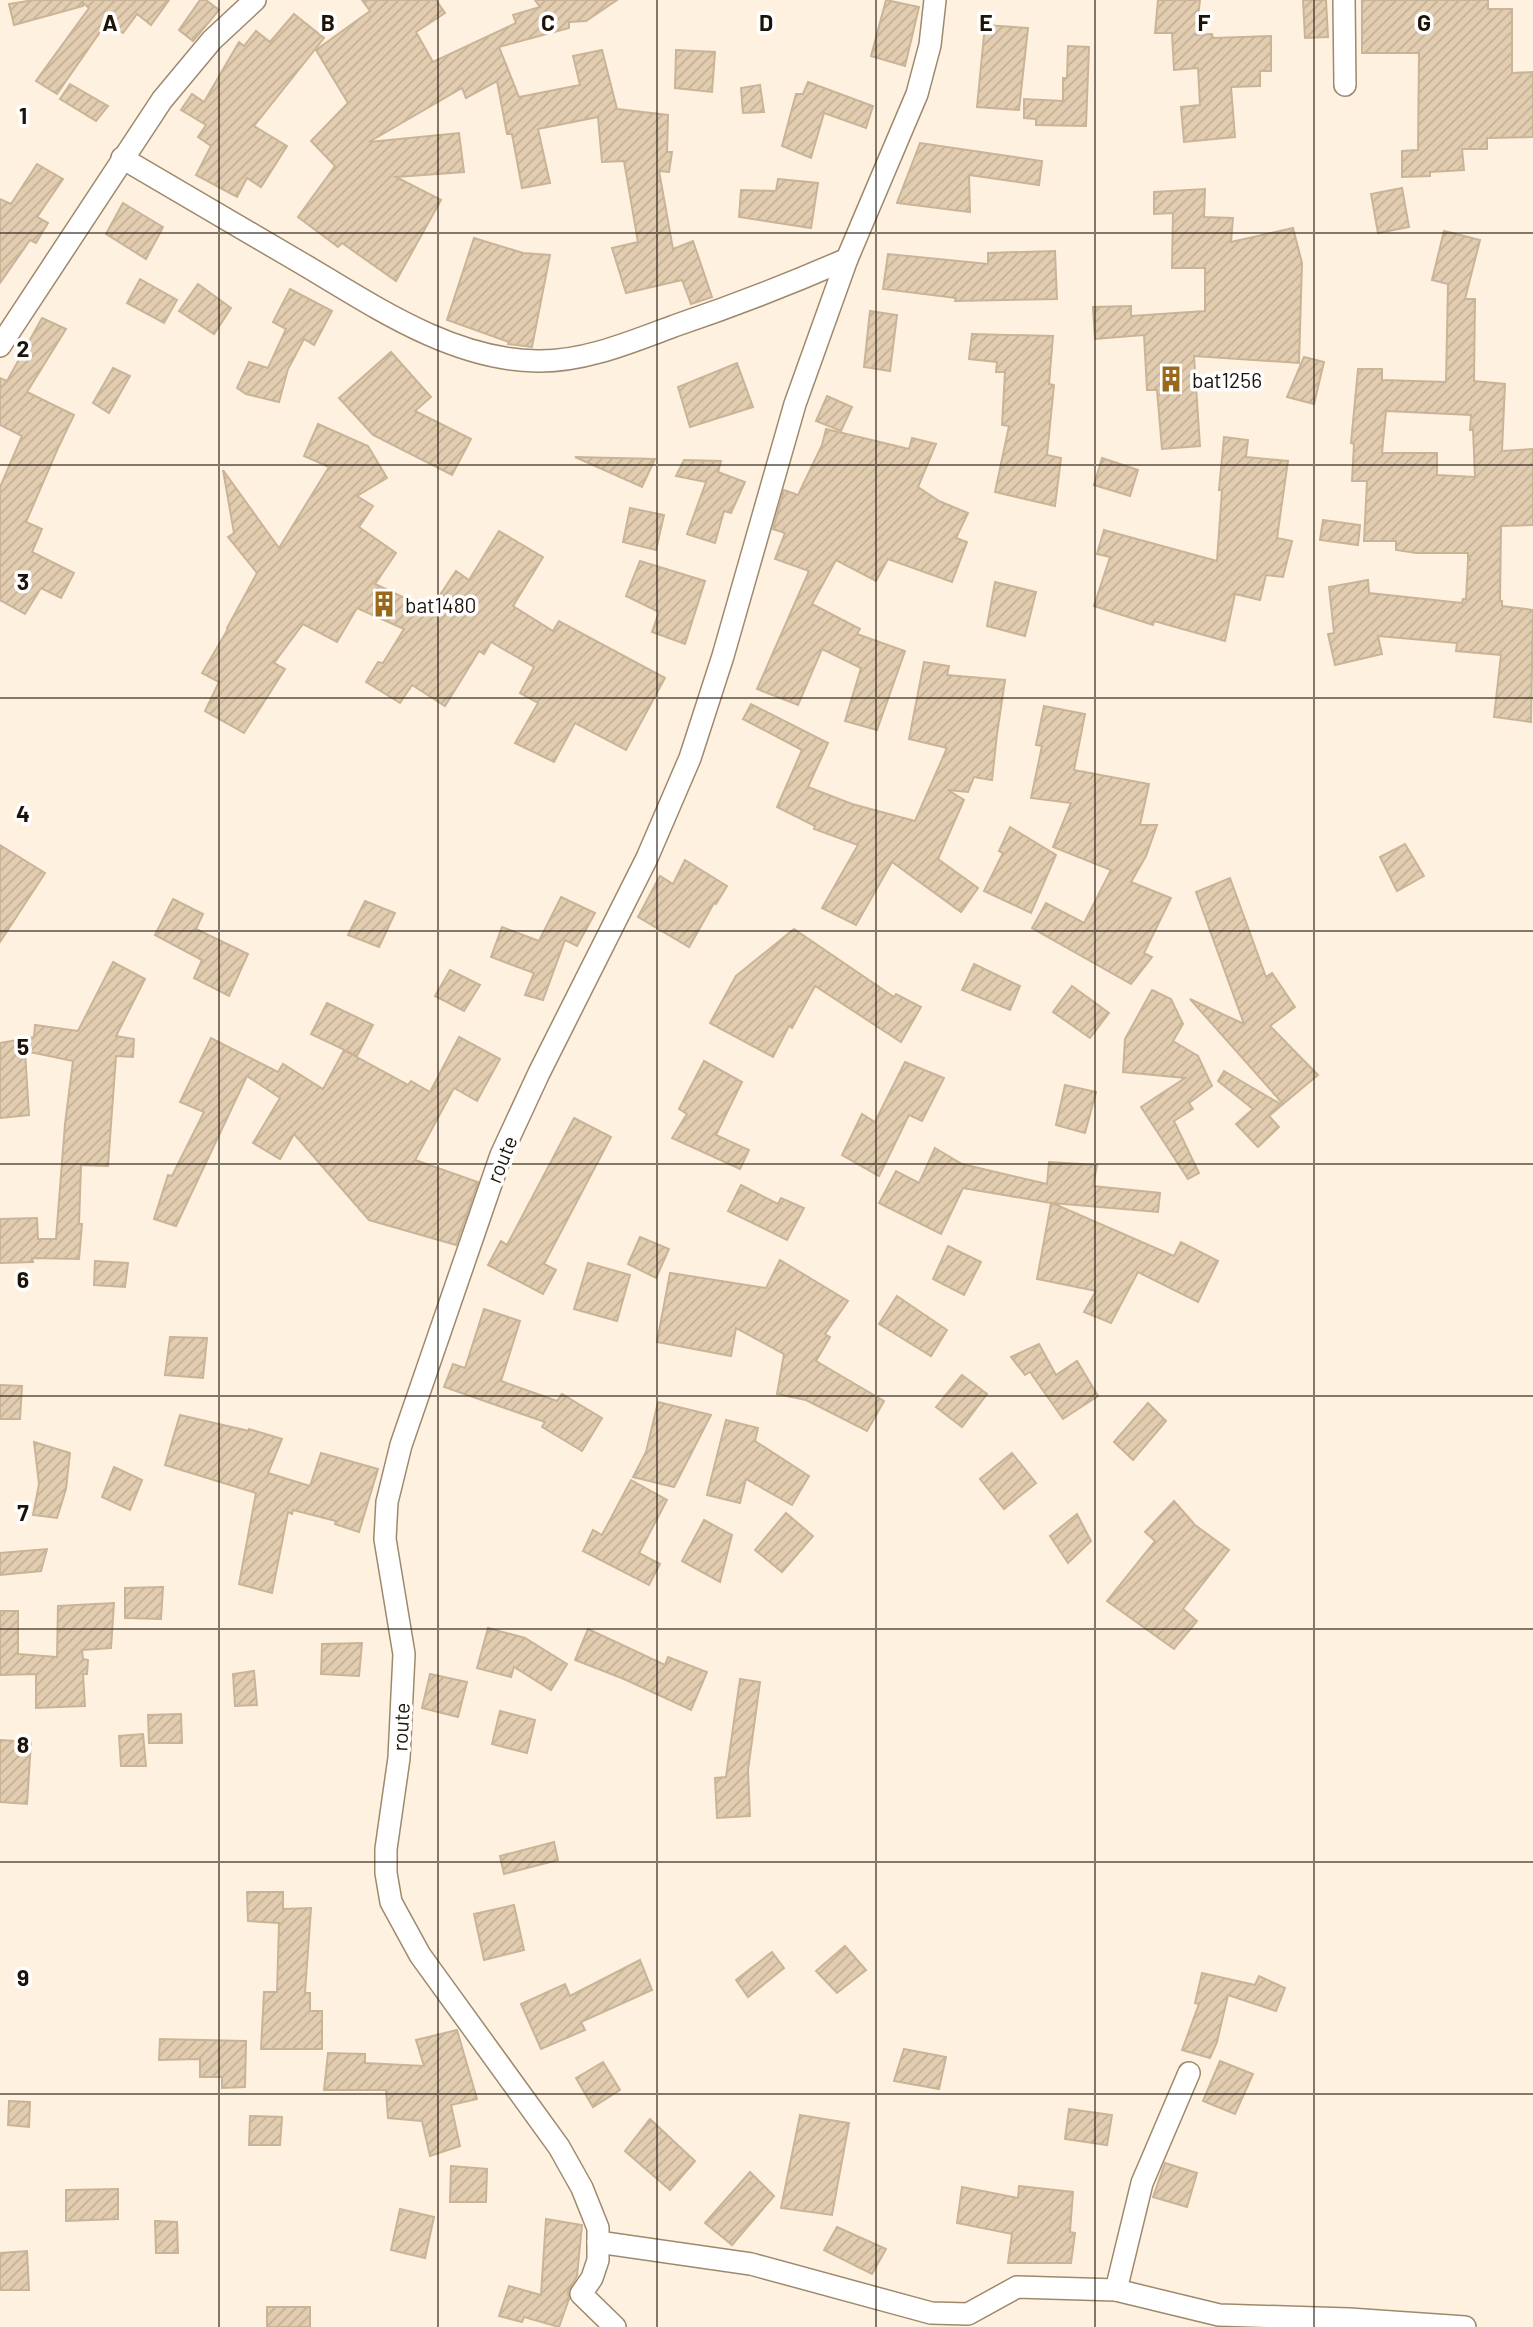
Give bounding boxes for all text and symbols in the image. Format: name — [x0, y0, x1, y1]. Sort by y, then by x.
text: A — [102, 8, 118, 36]
text: B — [321, 8, 335, 36]
text: C — [541, 8, 555, 36]
text: D — [759, 8, 773, 36]
text: E — [979, 8, 993, 36]
text: F — [1198, 8, 1211, 36]
text: G — [1417, 8, 1431, 36]
text: 1 — [19, 101, 27, 129]
text: 2 — [17, 334, 29, 362]
building icon: bat1256 — [1156, 364, 1186, 394]
place label: bat1256 — [1192, 367, 1262, 392]
text: 3 — [17, 567, 29, 595]
building icon: bat1480 — [369, 589, 399, 619]
place label: bat1480 — [405, 592, 476, 617]
text: 4 — [16, 799, 30, 827]
text: 5 — [17, 1032, 29, 1060]
street label: route — [480, 1132, 522, 1186]
text: 6 — [17, 1265, 29, 1293]
text: 7 — [17, 1498, 29, 1526]
street label: route — [386, 1702, 414, 1752]
text: 8 — [17, 1730, 29, 1758]
text: 9 — [17, 1963, 29, 1991]

